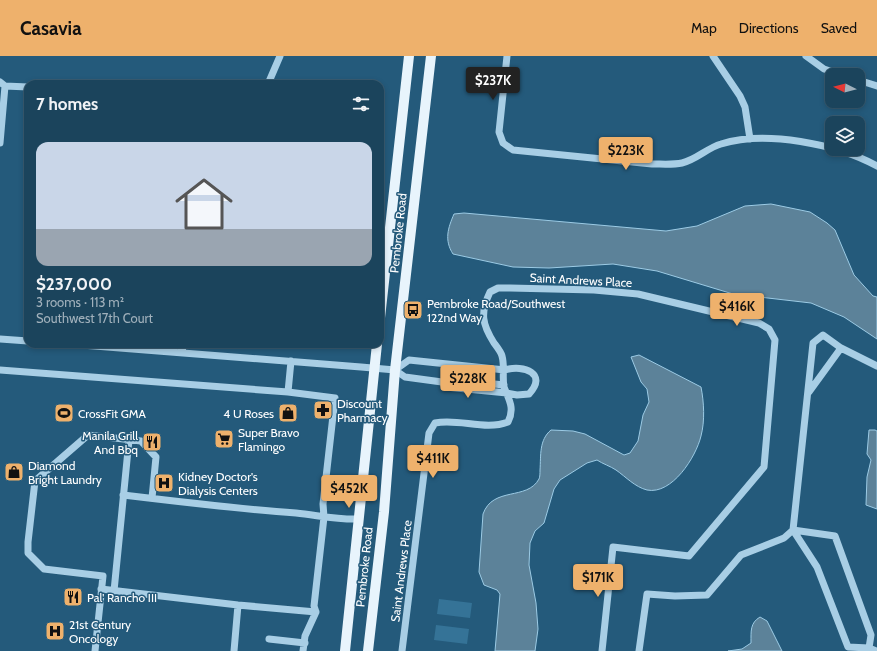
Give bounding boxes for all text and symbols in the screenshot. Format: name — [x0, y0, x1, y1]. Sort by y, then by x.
text: Casavia — [20, 17, 82, 40]
text: Map — [691, 19, 717, 37]
text: Directions — [739, 19, 799, 37]
text: Saved — [821, 19, 857, 37]
pin: $237K — [465, 67, 521, 101]
north arrow — [825, 68, 865, 108]
map controls — [825, 68, 865, 156]
text: $237K — [475, 72, 511, 88]
icon: filters — [350, 93, 372, 115]
text: 7 homes — [36, 94, 98, 114]
button: layers — [825, 116, 865, 156]
pin: $223K — [598, 137, 654, 171]
text: $223K — [608, 142, 644, 158]
icon: home — [168, 168, 240, 240]
street label: Pembroke Road — [386, 192, 410, 274]
street label: Saint Andrews Place — [529, 270, 633, 290]
text: $237,000 — [36, 274, 112, 294]
pin: $416K — [709, 293, 765, 327]
text: 3 rooms · 113 m² — [36, 294, 124, 310]
place label: Pembroke Road/Southwest 122nd Way — [427, 296, 565, 325]
text: $416K — [719, 298, 755, 314]
bus stop icon: Pembroke Road/Southwest 122nd Way — [402, 299, 424, 321]
text: Southwest 17th Court — [36, 310, 153, 326]
pin: $228K — [440, 365, 496, 399]
text: $228K — [449, 370, 487, 386]
place label: Discount Pharmacy — [337, 396, 388, 425]
pharmacy icon: Discount Pharmacy — [312, 399, 334, 421]
sports icon: CrossFit GMA — [53, 402, 75, 424]
shop icon: 4 U Roses — [277, 402, 299, 424]
place label: CrossFit GMA — [78, 406, 147, 421]
place label: 4 U Roses — [223, 406, 274, 421]
place label: Super Bravo Flamingo — [238, 425, 300, 454]
place label: Manila Grill And Bbq — [82, 428, 138, 457]
supermarket icon: Super Bravo Flamingo — [213, 428, 235, 450]
restaurant icon: Manila Grill And Bbq — [141, 431, 163, 453]
pin: $411K — [405, 445, 461, 479]
text: $411K — [416, 450, 450, 466]
place label: Diamond Bright Laundry — [28, 458, 102, 487]
shop icon: Diamond Bright Laundry — [3, 461, 25, 483]
place label: Kidney Doctor's Dialysis Centers — [178, 469, 258, 498]
hospital icon: Kidney Doctor's Dialysis Centers — [153, 472, 175, 494]
pin: $452K — [321, 475, 377, 509]
text: $452K — [330, 480, 368, 496]
street label: Saint Andrews Place — [387, 519, 415, 623]
street label: Pembroke Road — [352, 526, 376, 608]
pin: $171K — [570, 564, 626, 598]
text: $171K — [582, 569, 614, 585]
restaurant icon: Pal' Rancho III — [62, 586, 84, 608]
place label: Pal' Rancho III — [87, 590, 157, 605]
place label: 21st Century Oncology — [69, 617, 131, 646]
hospital icon: 21st Century Oncology — [44, 620, 66, 642]

